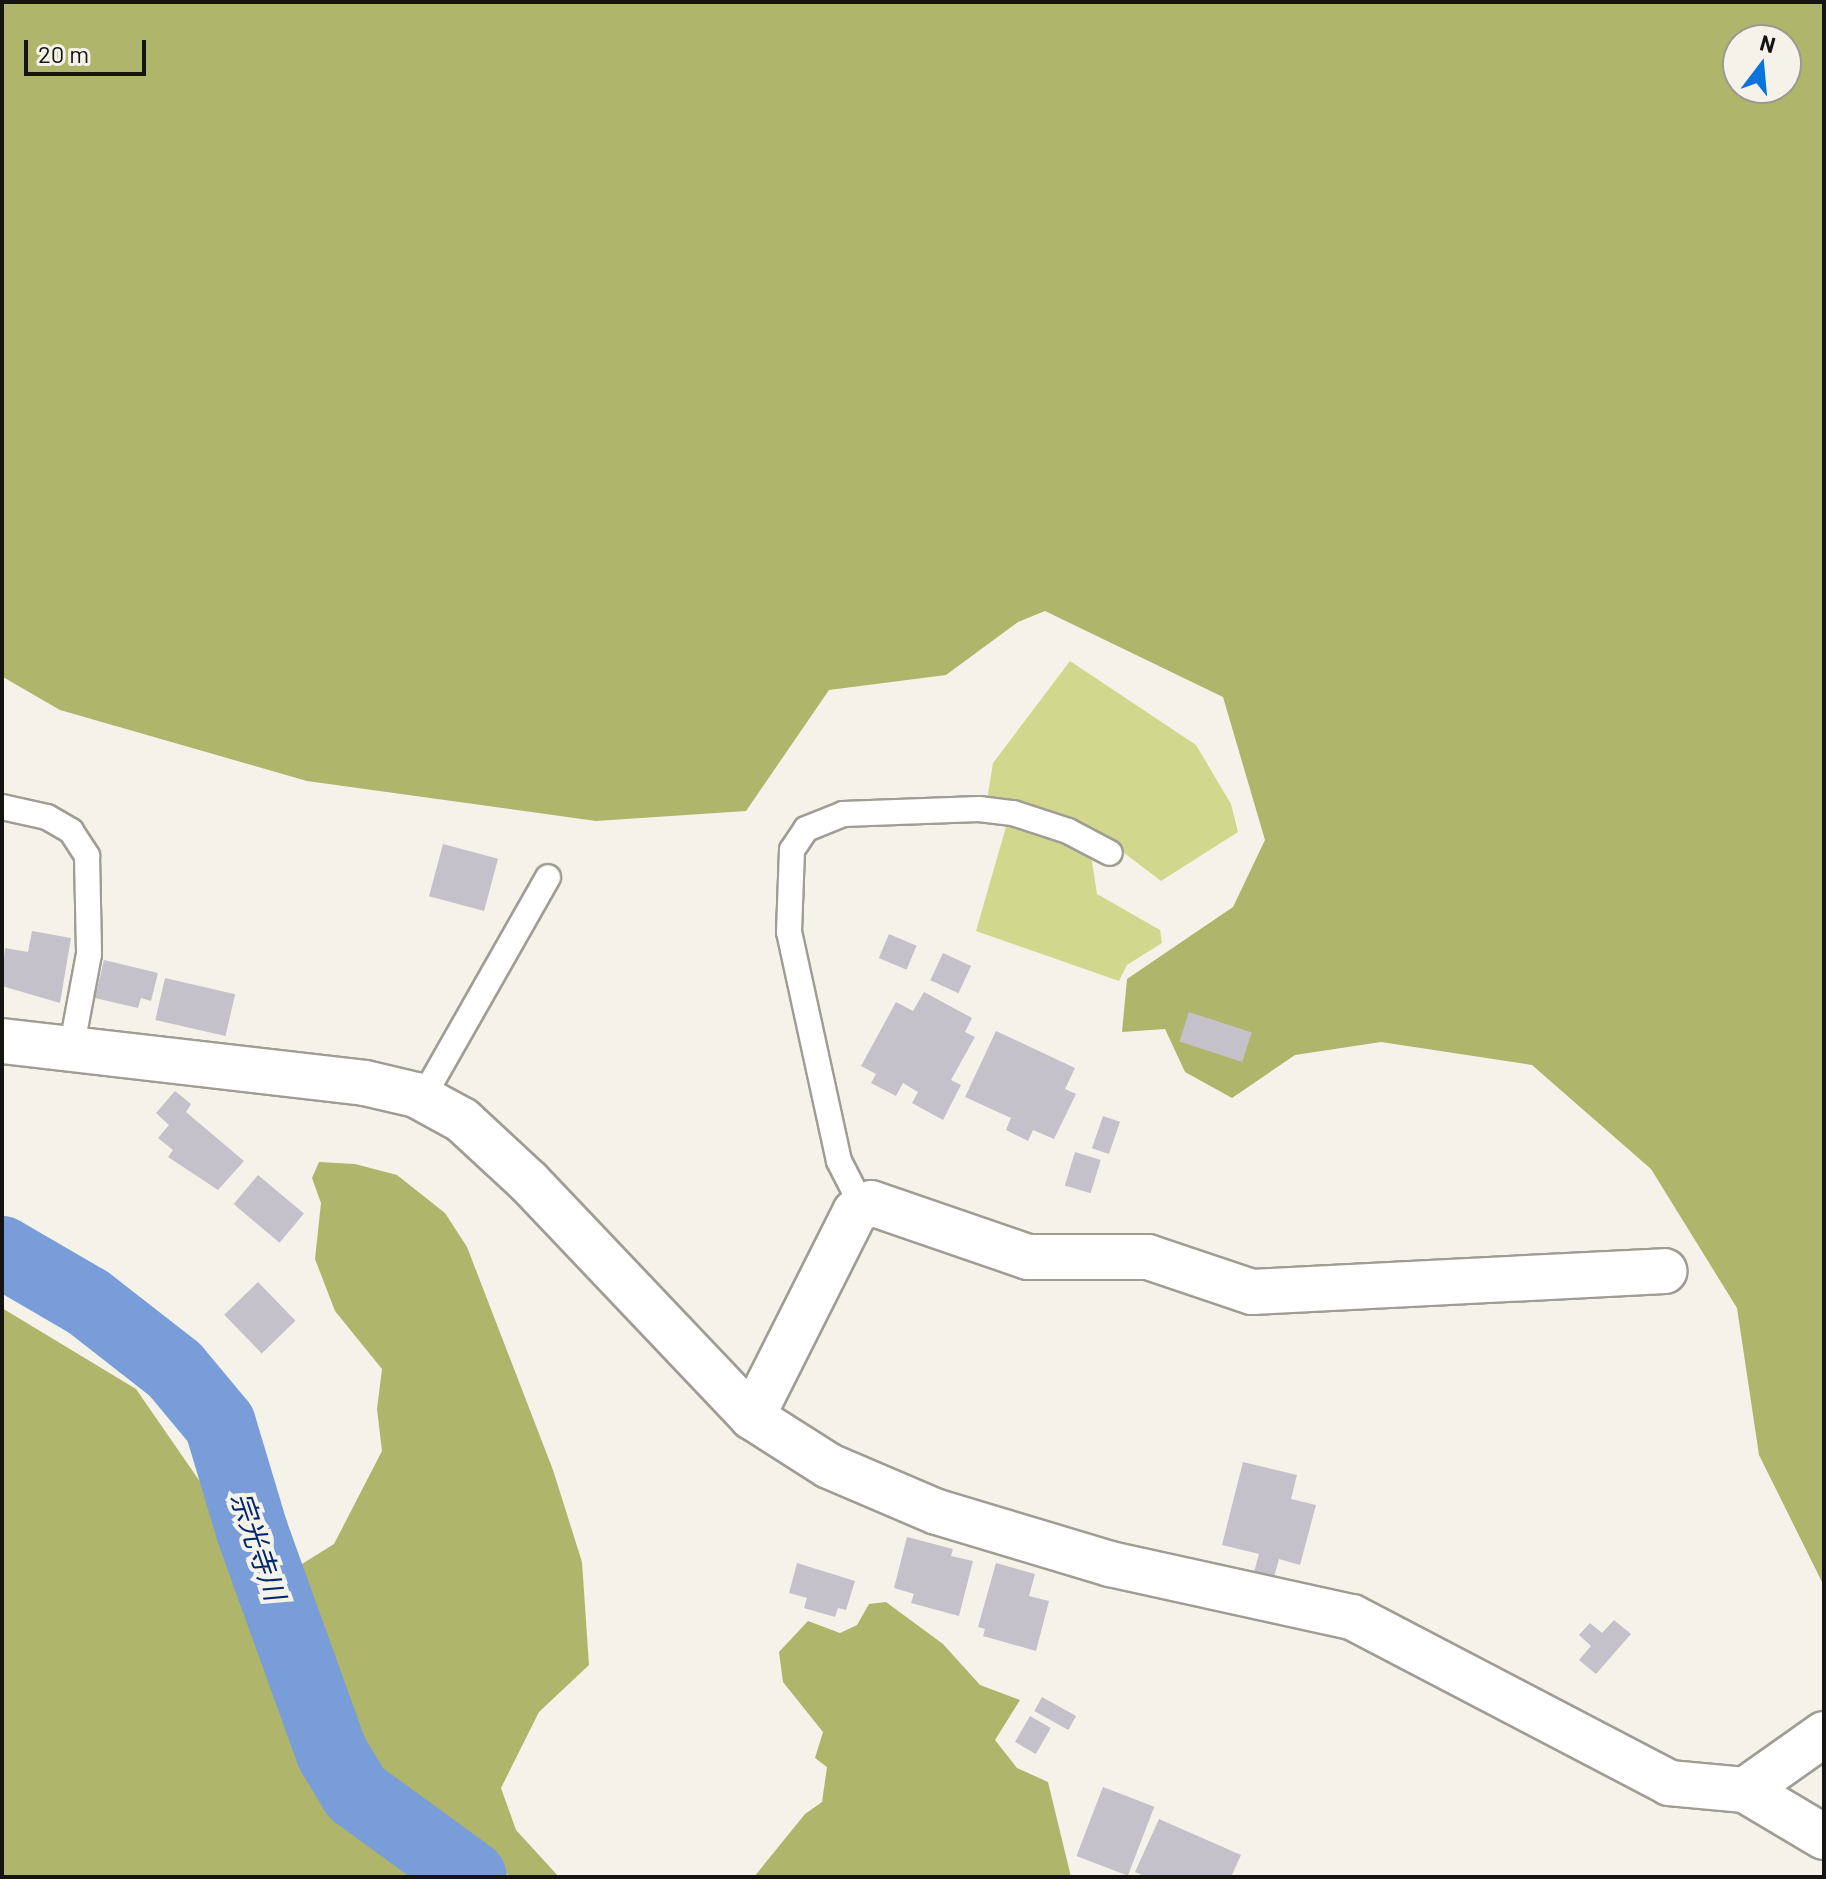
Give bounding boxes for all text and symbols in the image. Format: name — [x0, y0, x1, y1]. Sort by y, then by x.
scale bar — [28, 24, 150, 74]
north arrow — [1722, 24, 1802, 104]
text: N — [1757, 28, 1779, 57]
text: 20 m — [38, 39, 89, 68]
water label: 宗光寺川 — [225, 1488, 293, 1604]

